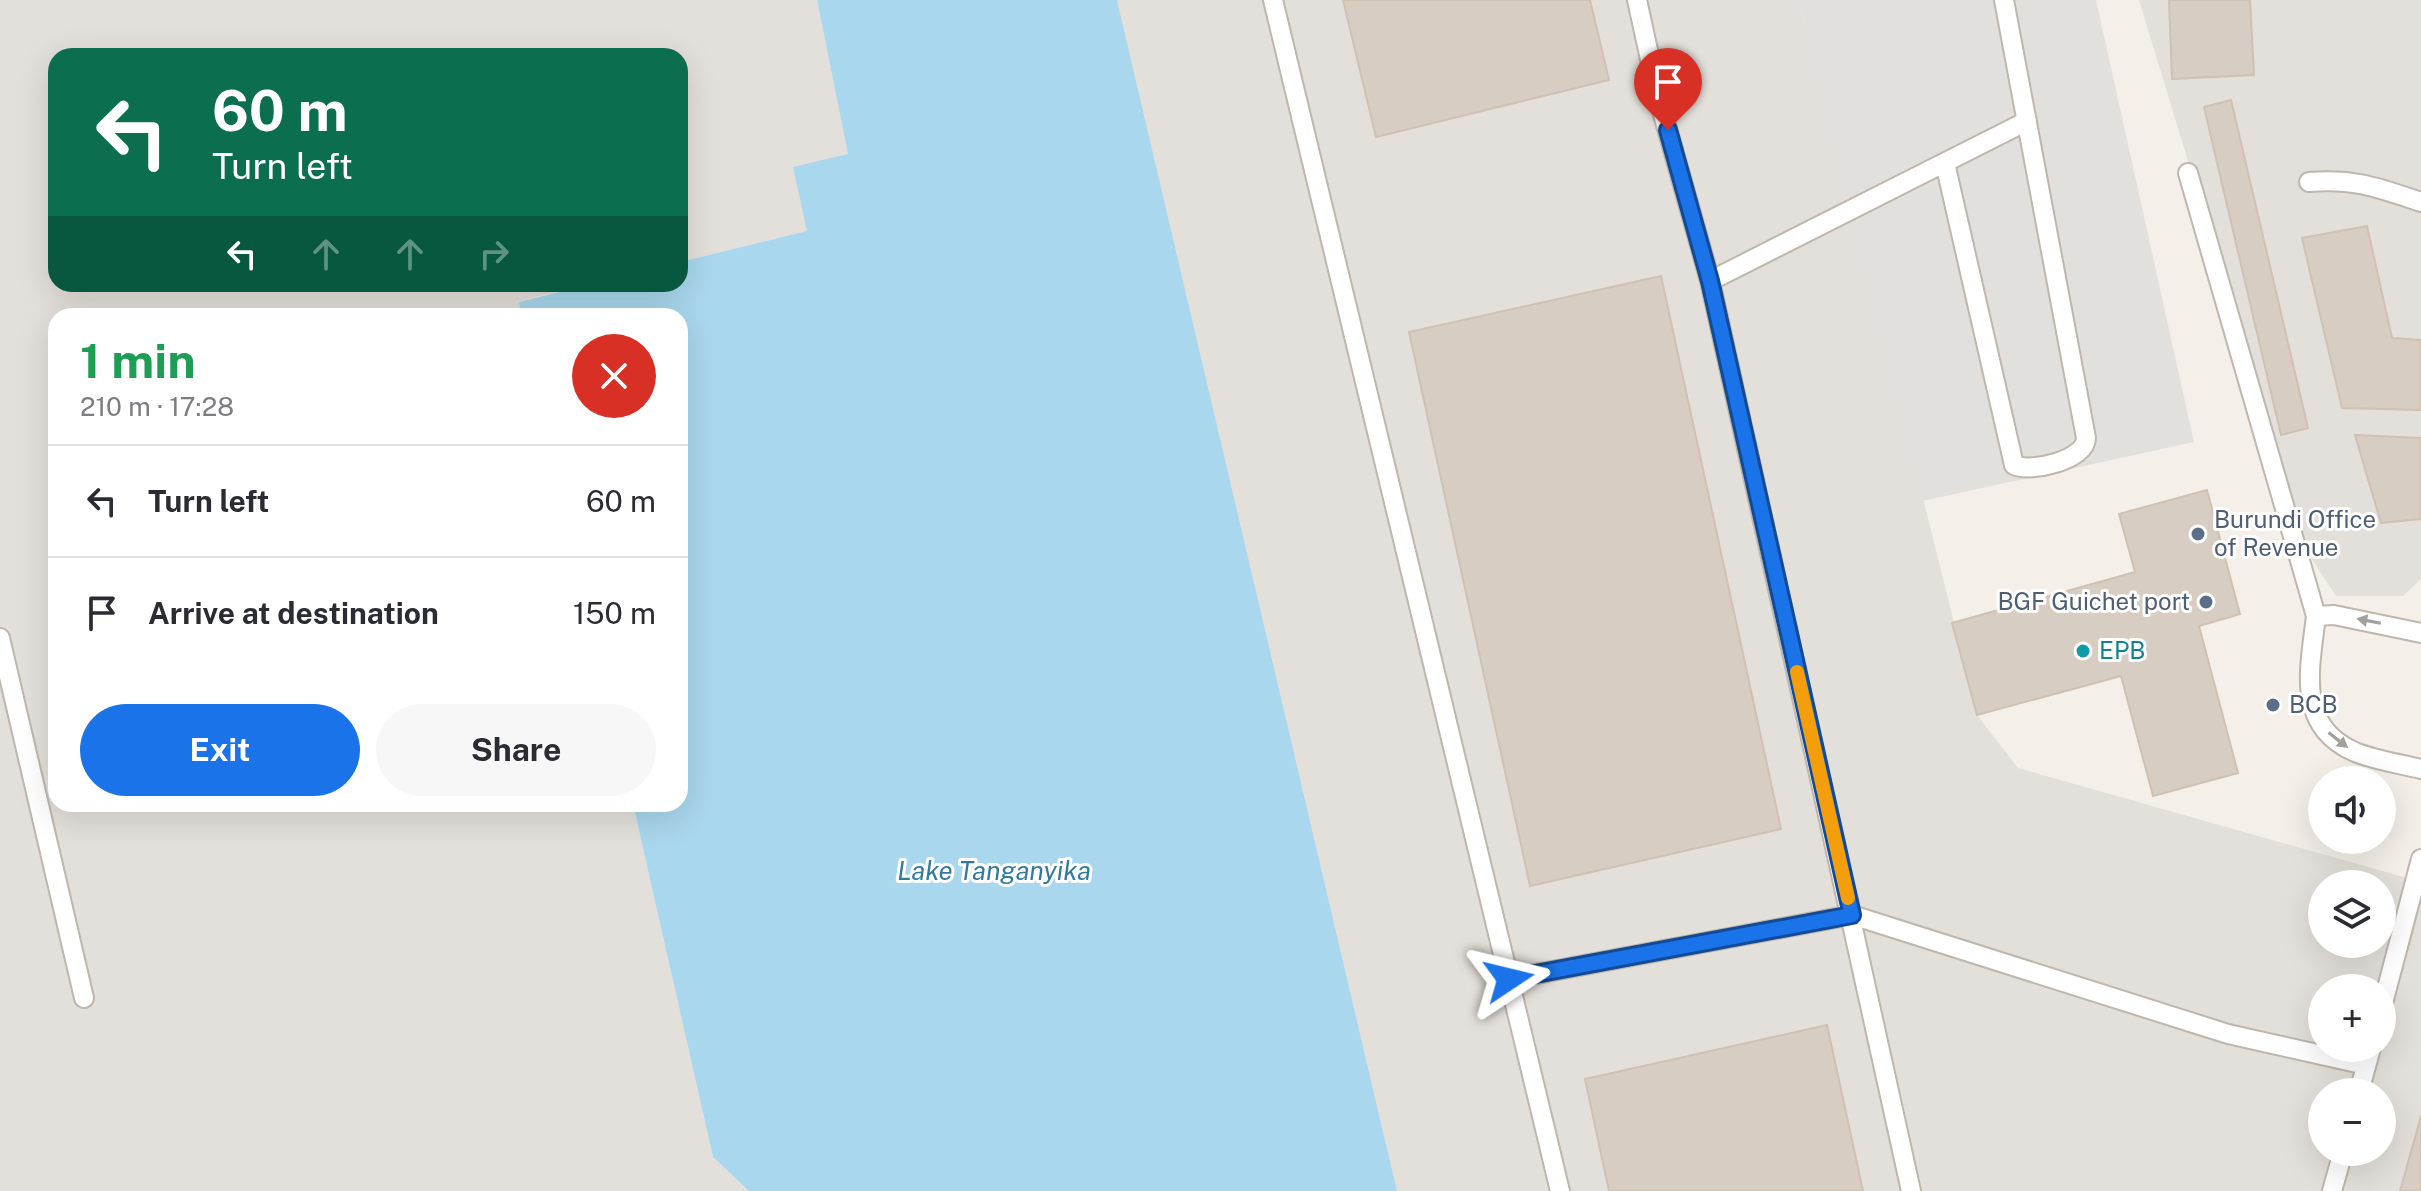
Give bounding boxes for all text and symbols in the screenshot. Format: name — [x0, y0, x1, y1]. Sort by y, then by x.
pin — [1634, 48, 1702, 130]
icon: arrive — [1646, 60, 1690, 104]
text: 60 m — [212, 78, 348, 144]
icon: left — [80, 80, 184, 184]
text: Turn left — [212, 145, 353, 187]
icon: left — [220, 232, 264, 276]
icon: ahead — [304, 232, 348, 276]
icon: ahead — [388, 232, 432, 276]
icon: right — [472, 232, 516, 276]
text: 1 min — [80, 332, 196, 389]
button: close — [572, 334, 656, 418]
text: 210 m · 17:28 — [80, 391, 234, 422]
icon: left — [80, 479, 124, 523]
text: Turn left — [148, 483, 269, 519]
text: 60 m — [586, 483, 656, 519]
place label: Burundi Office of Revenue — [2214, 505, 2376, 561]
marker: Burundi Office of Revenue — [2189, 525, 2207, 543]
place label: BGF Guichet port — [1998, 587, 2190, 615]
icon: arrive — [80, 591, 124, 635]
marker: BGF Guichet port — [2197, 593, 2215, 611]
text: Arrive at destination — [148, 595, 439, 631]
text: 150 m — [573, 595, 656, 631]
one-way arrow — [2356, 615, 2381, 627]
place label: EPB — [2099, 636, 2145, 664]
marker: EPB — [2074, 642, 2092, 660]
place label: BCB — [2289, 690, 2338, 718]
marker: BCB — [2264, 696, 2282, 714]
button: Exit — [80, 704, 360, 796]
button: Share — [376, 704, 656, 796]
one-way arrow — [2328, 731, 2348, 747]
map controls — [2308, 766, 2396, 1166]
button: sound — [2308, 766, 2396, 854]
water label: Lake Tanganyika — [897, 855, 1091, 886]
button: layers — [2308, 870, 2396, 958]
position arrow — [1467, 937, 1551, 1021]
button: + — [2308, 974, 2396, 1062]
button: − — [2308, 1078, 2396, 1166]

